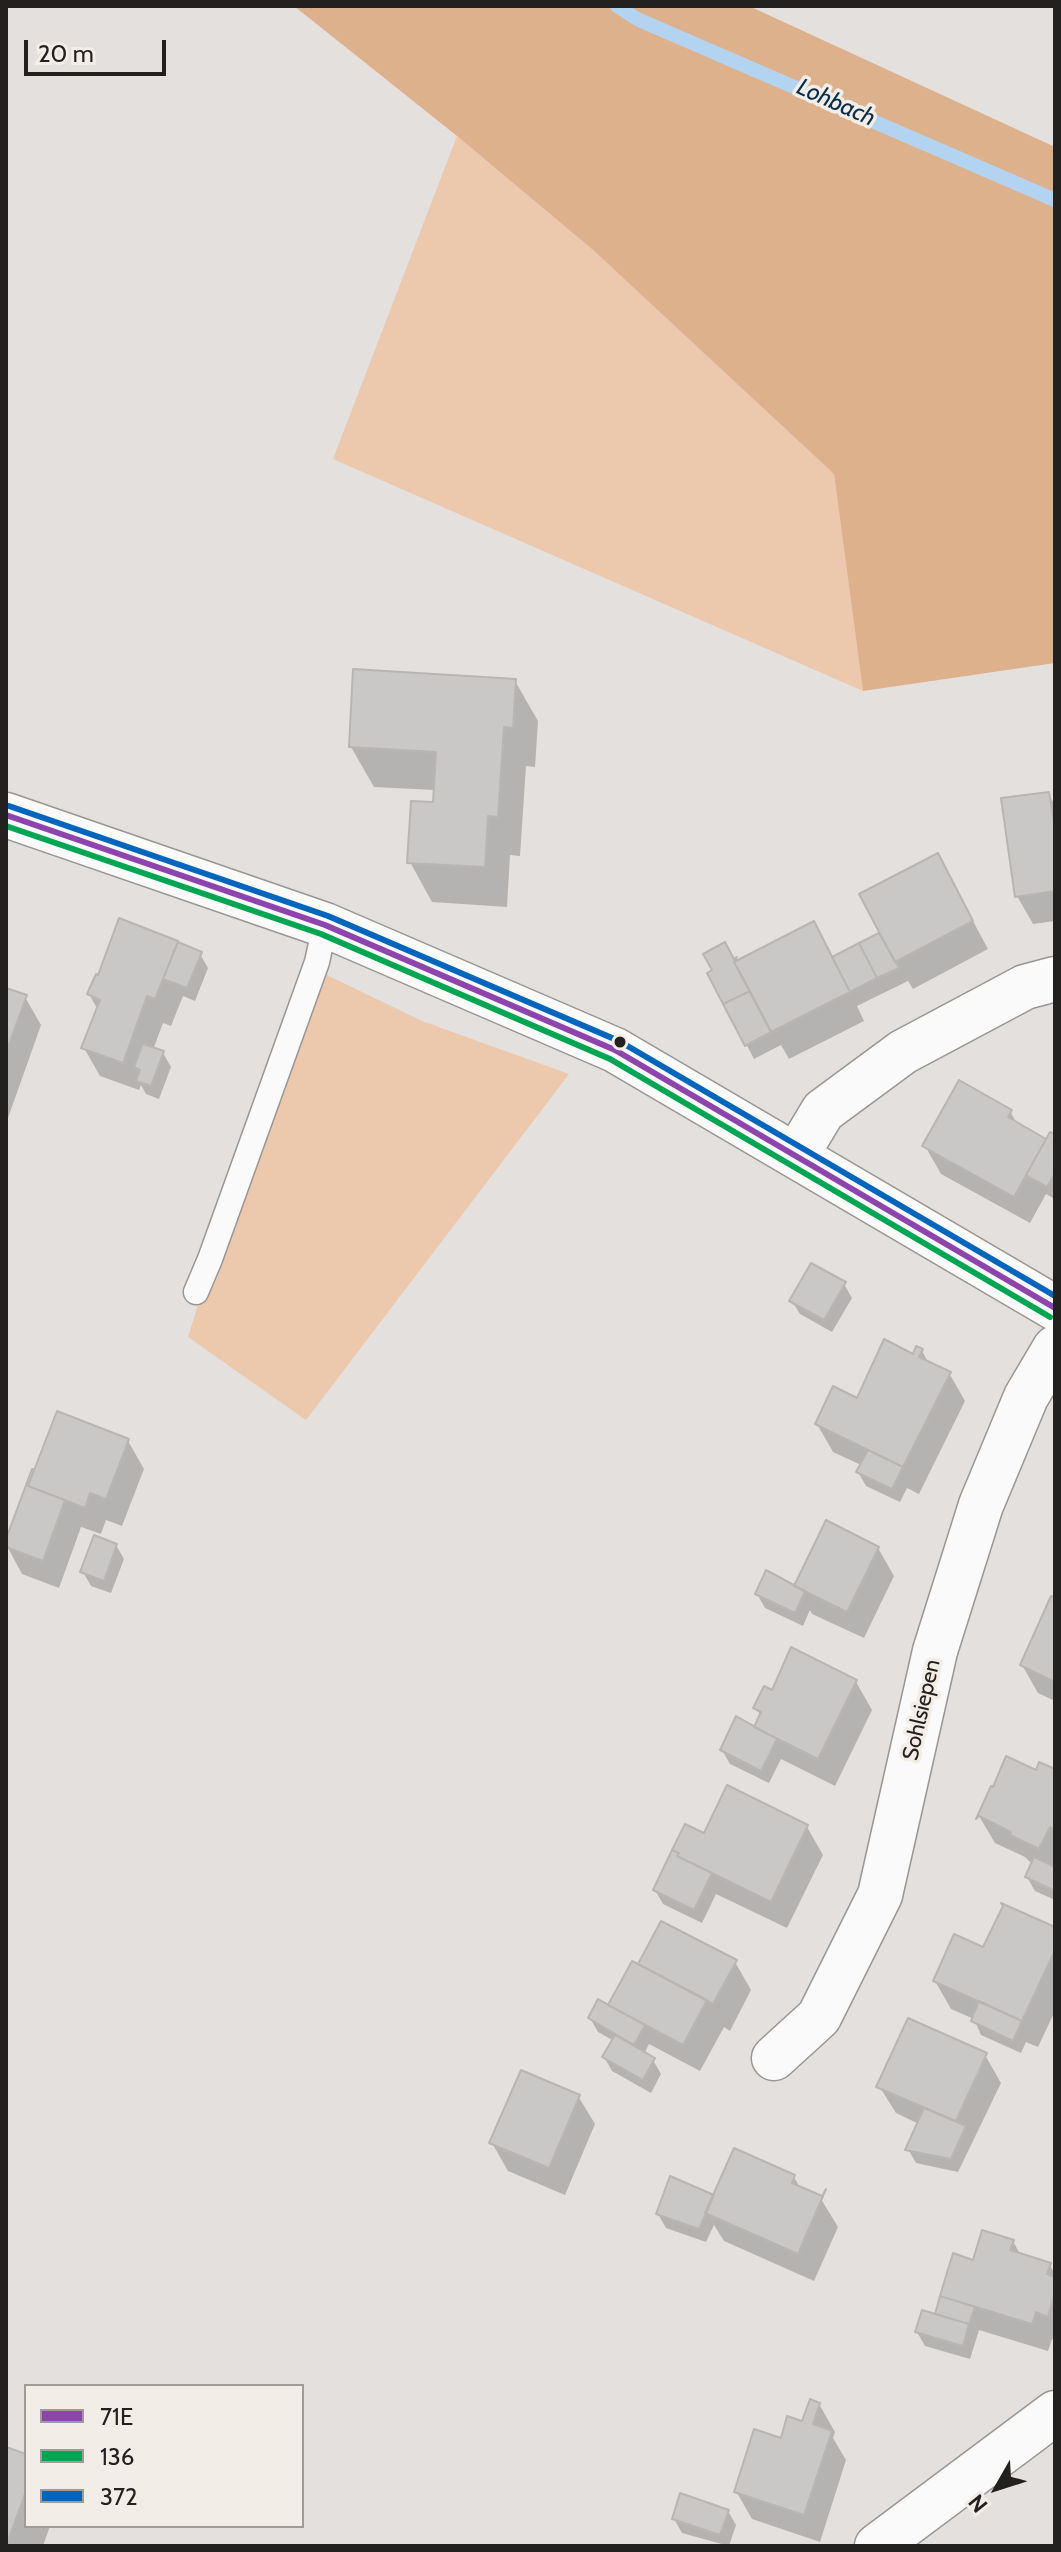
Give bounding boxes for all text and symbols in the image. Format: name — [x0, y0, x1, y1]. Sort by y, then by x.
scale bar — [28, 24, 170, 74]
text: 20 m — [38, 39, 94, 68]
water label: Lohbach — [792, 73, 880, 133]
unlabelled marker — [612, 1034, 628, 1050]
street label: Sohlsiepen — [898, 1657, 946, 1763]
legend — [24, 2384, 304, 2528]
text: 71E — [100, 2402, 133, 2431]
text: 136 — [100, 2442, 134, 2471]
north arrow — [957, 2448, 1037, 2528]
text: 372 — [100, 2482, 138, 2511]
text: N — [963, 2489, 993, 2518]

